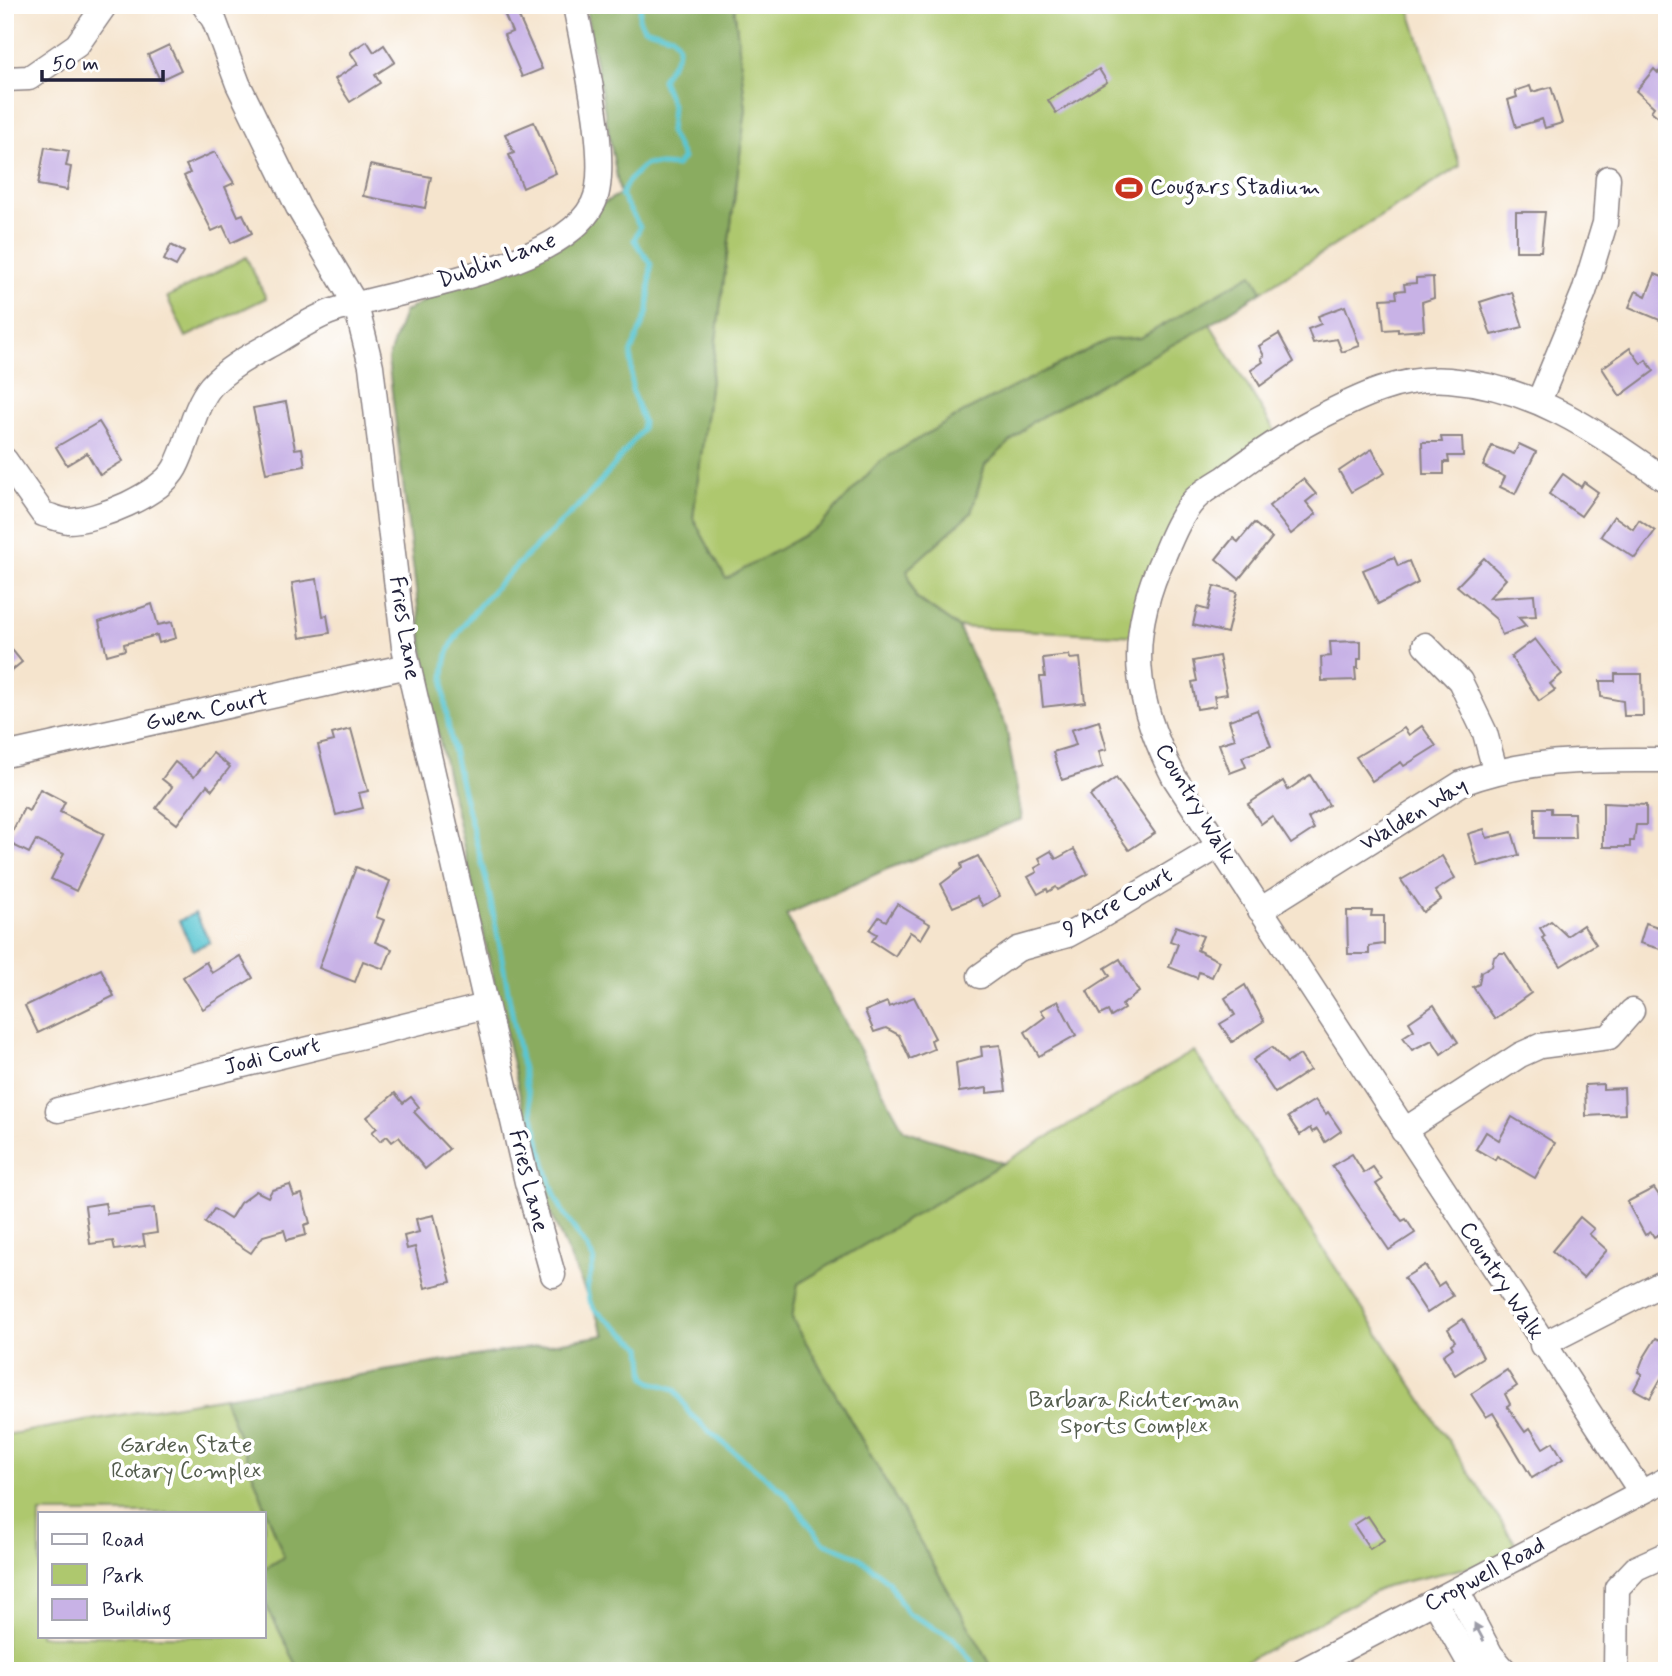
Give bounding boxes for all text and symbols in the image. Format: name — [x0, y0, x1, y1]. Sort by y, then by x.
scale bar — [42, 38, 163, 82]
text: 50 m — [52, 50, 99, 78]
sports icon: Cougars Stadium — [1114, 173, 1144, 203]
place label: Cougars Stadium — [1150, 173, 1320, 205]
street label: Dublin Lane — [434, 226, 560, 296]
street label: Fries Lane — [381, 574, 427, 682]
street label: Gwen Court — [143, 683, 271, 739]
street label: Country Walk — [1147, 738, 1243, 870]
street label: Walden Way — [1355, 771, 1473, 859]
street label: 9 Acre Court — [1058, 861, 1178, 945]
street label: Jodi Court — [221, 1031, 323, 1083]
street label: Fries Lane — [501, 1127, 555, 1235]
street label: Country Walk — [1451, 1216, 1551, 1346]
park label: Barbara Richterman Sports Complex — [1029, 1386, 1239, 1442]
park label: Garden State Rotary Complex — [111, 1431, 261, 1487]
legend — [38, 1512, 266, 1638]
text: Road — [102, 1526, 144, 1554]
street label: Cropwell Road — [1419, 1531, 1551, 1619]
text: Park — [102, 1562, 144, 1590]
text: Building — [102, 1596, 172, 1626]
one-way arrow — [1473, 1622, 1485, 1642]

